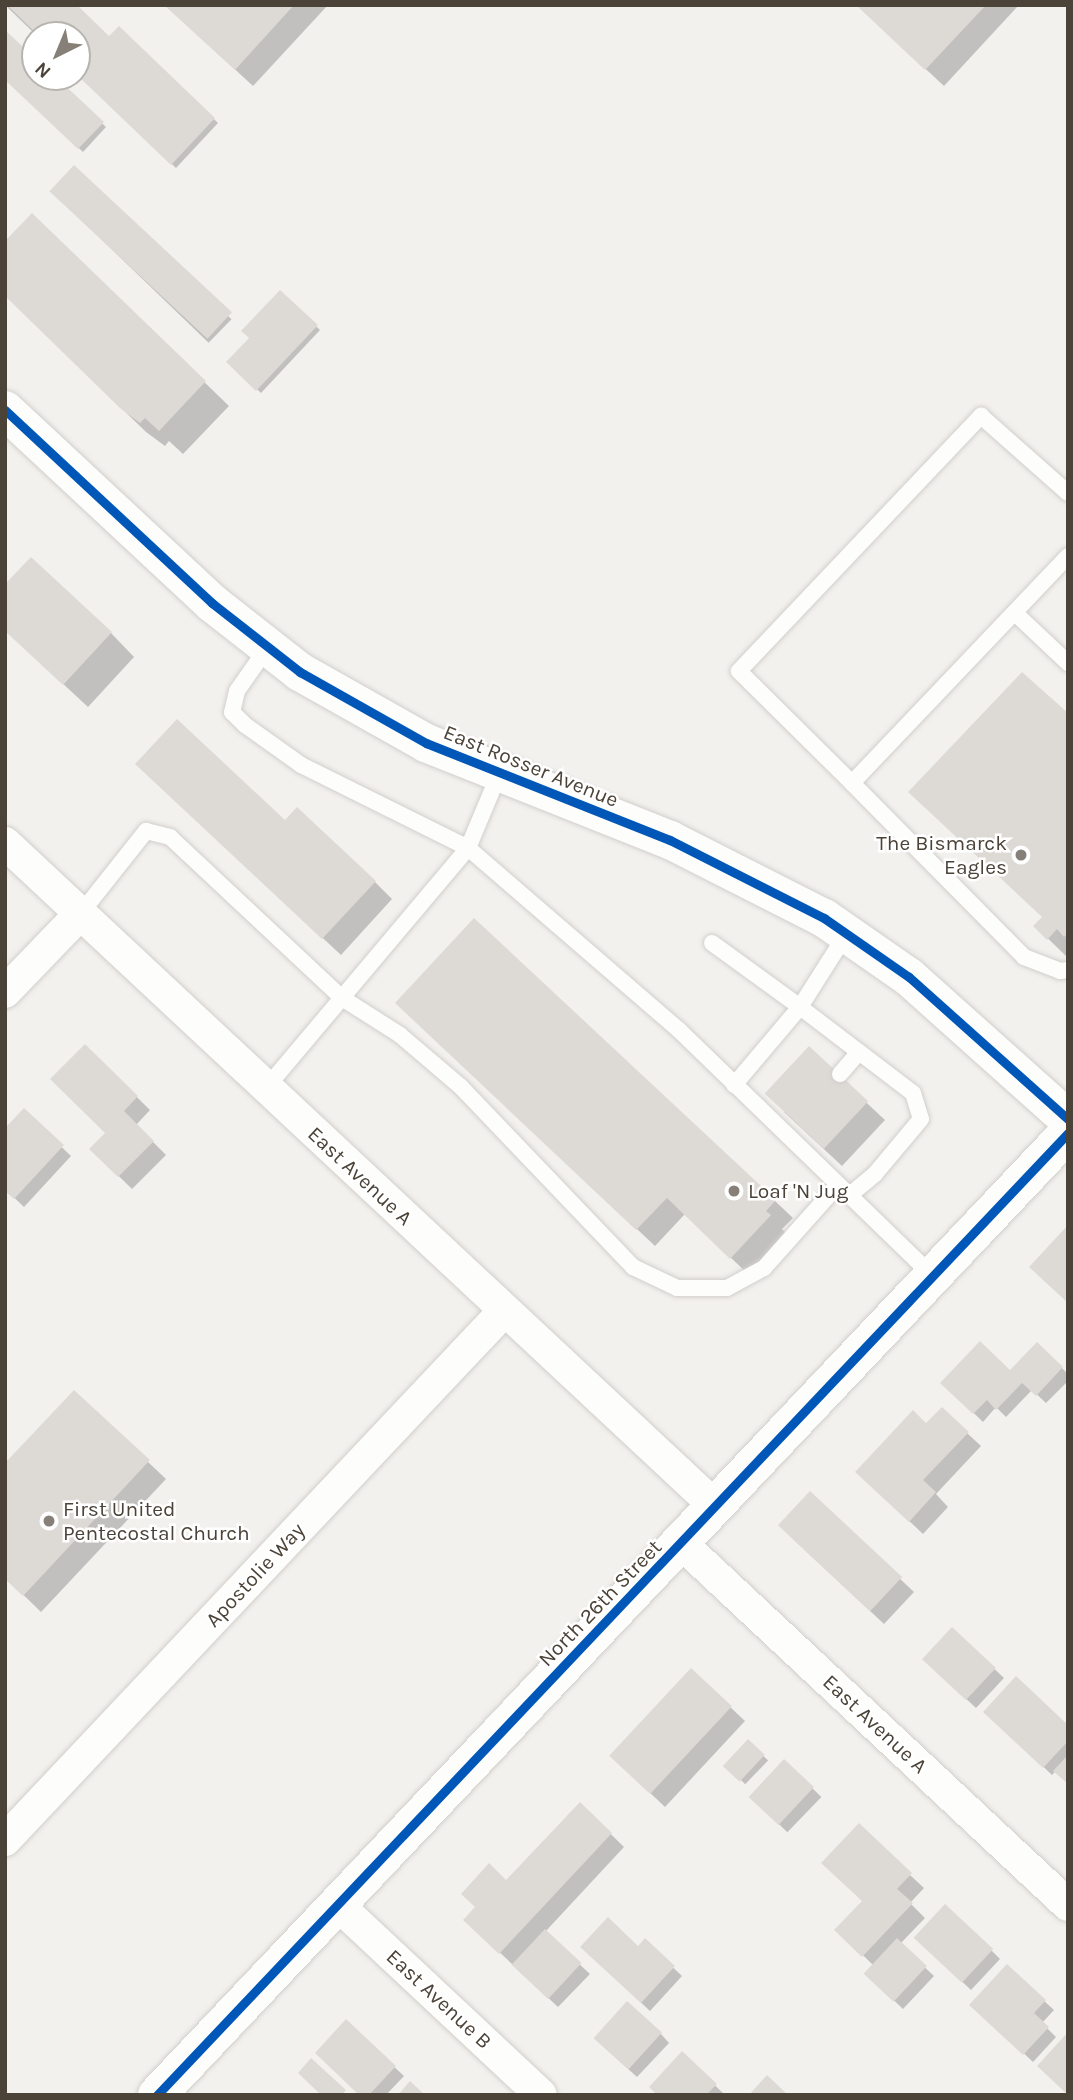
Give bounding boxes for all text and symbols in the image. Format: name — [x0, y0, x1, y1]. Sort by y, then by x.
north arrow — [21, 21, 91, 91]
text: N — [31, 57, 56, 83]
street label: East Rosser Avenue — [440, 719, 622, 813]
place label: The Bismarck Eagles — [876, 830, 1007, 880]
marker: The Bismarck Eagles — [1013, 847, 1029, 863]
street label: East Avenue A — [303, 1121, 417, 1231]
place label: Loaf 'N Jug — [748, 1178, 848, 1204]
marker: Loaf 'N Jug — [726, 1183, 742, 1199]
place label: First United Pentecostal Church — [63, 1496, 250, 1546]
marker: First United Pentecostal Church — [41, 1513, 57, 1529]
street label: Apostolie Way — [200, 1518, 310, 1632]
street label: North 26th Street — [533, 1534, 667, 1672]
street label: East Avenue A — [818, 1669, 932, 1779]
street label: East Avenue B — [381, 1944, 497, 2054]

